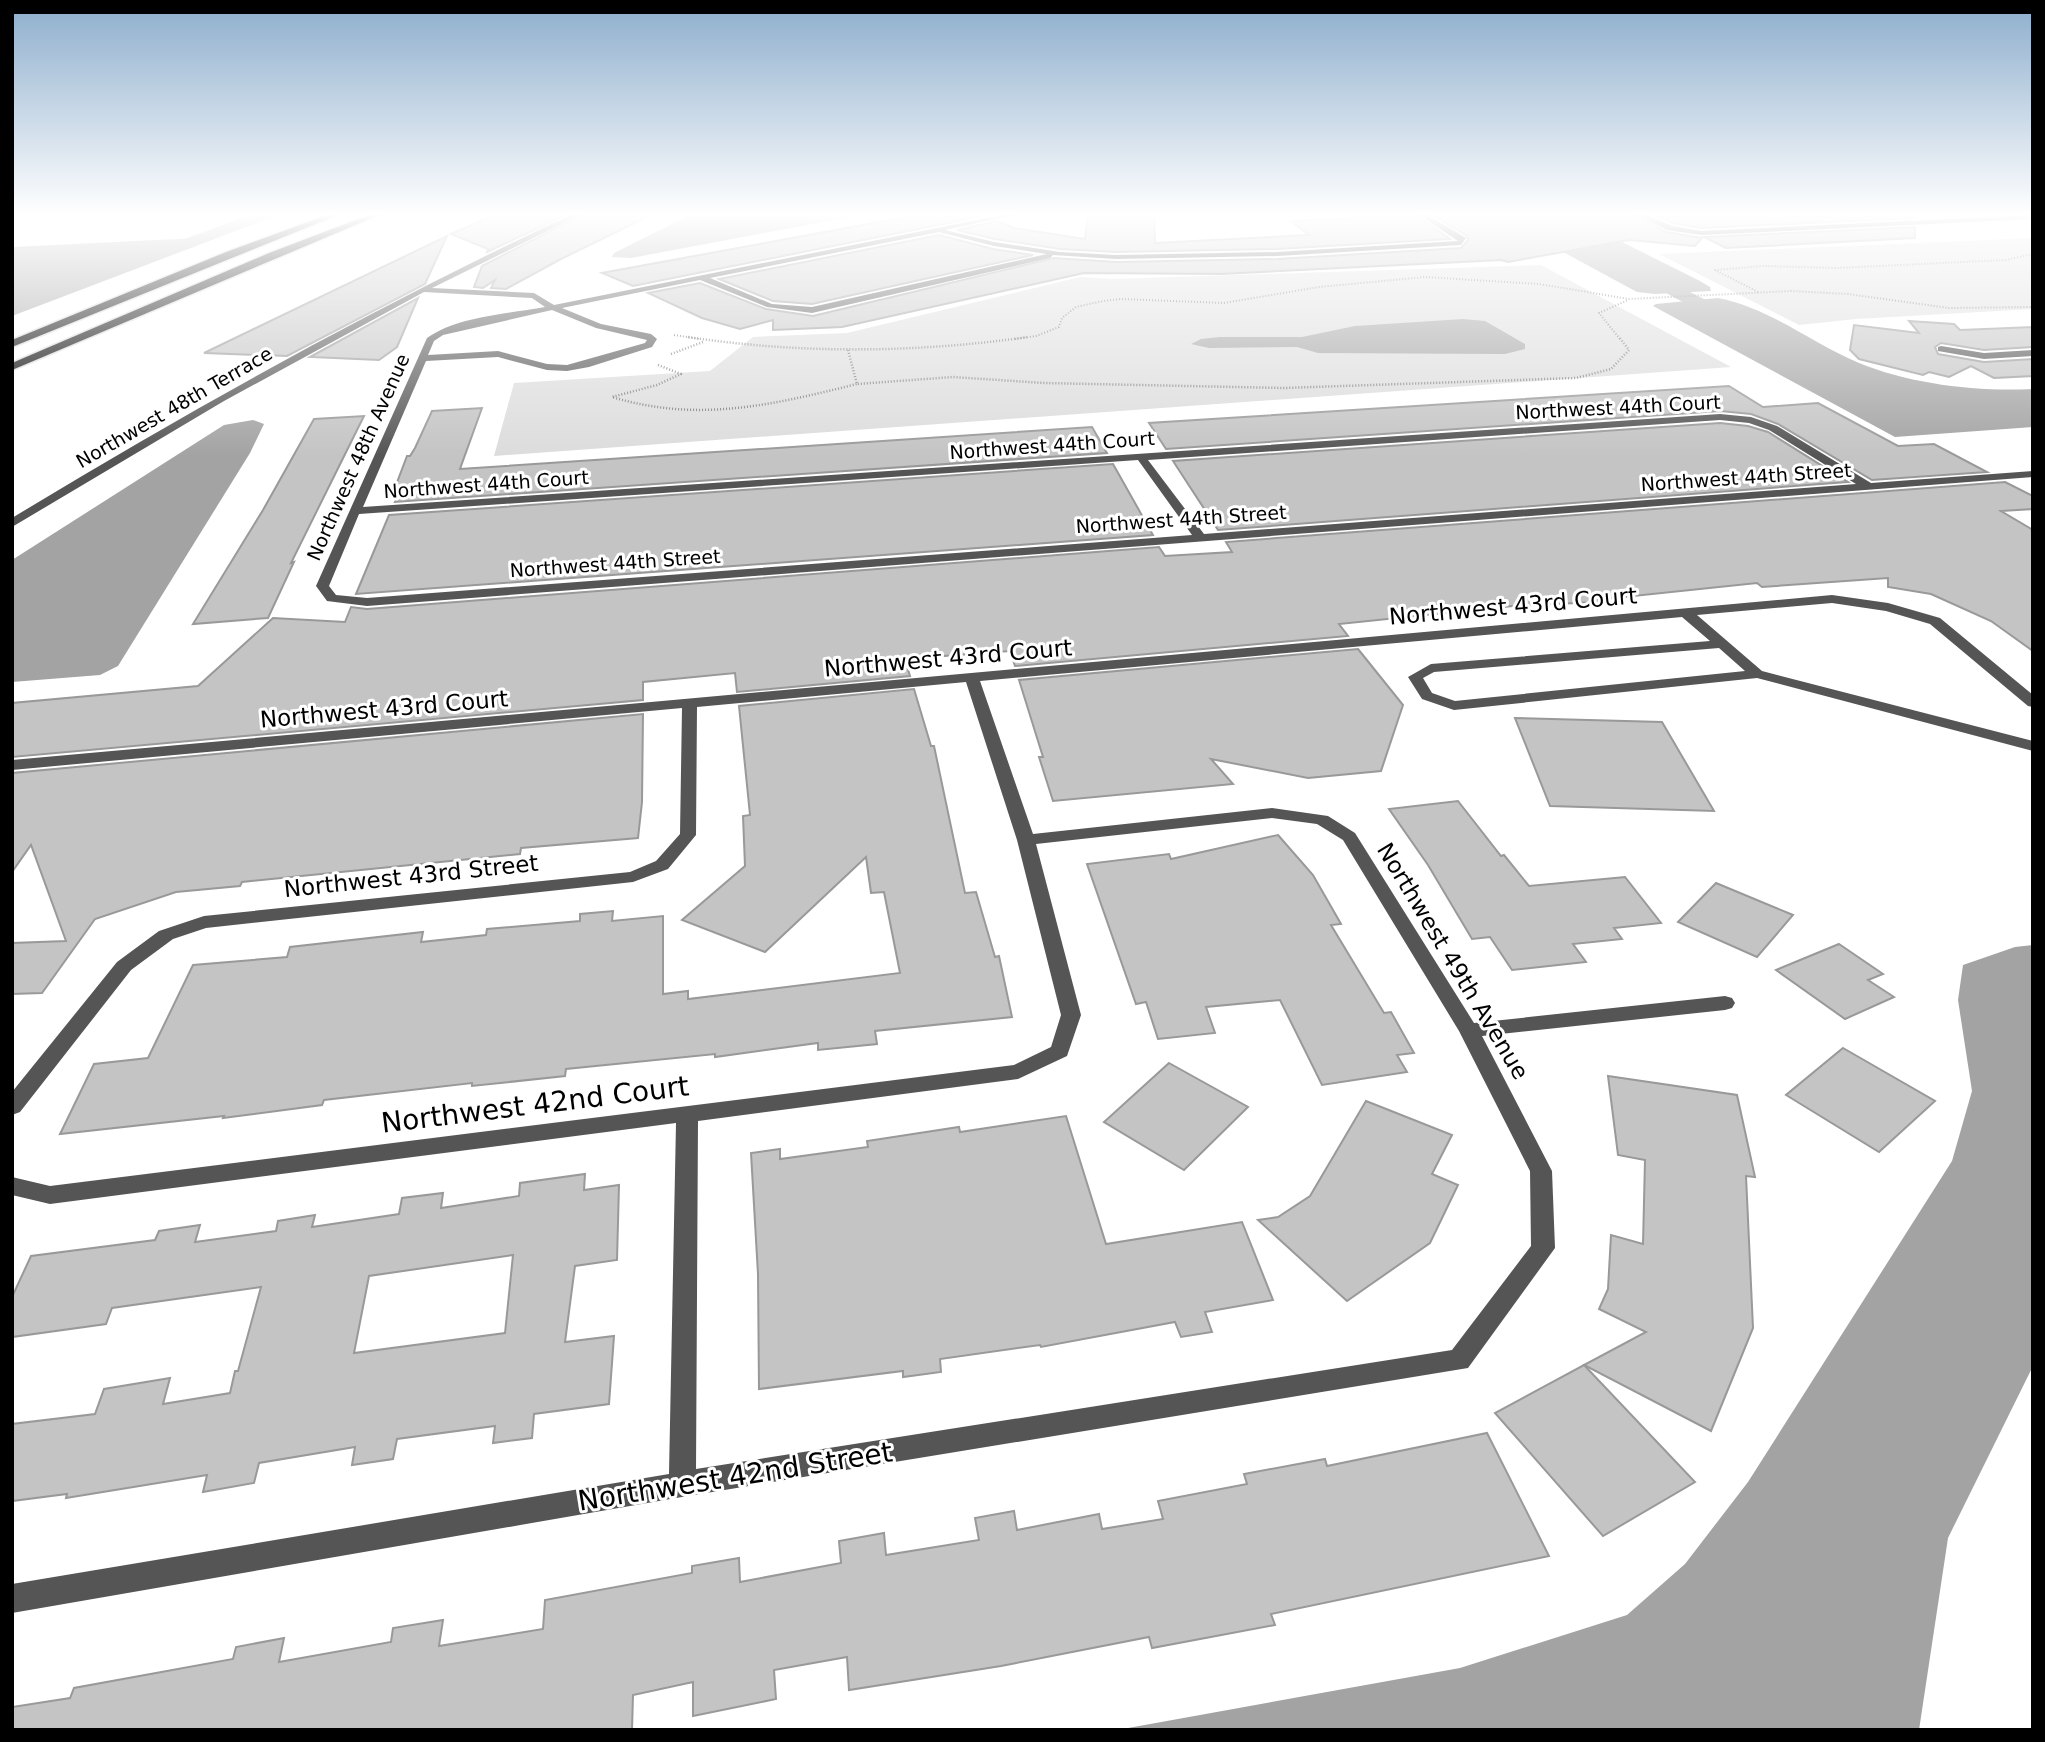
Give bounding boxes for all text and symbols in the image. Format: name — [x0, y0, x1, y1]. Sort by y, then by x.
street label: Northwest 48th Terrace — [72, 342, 276, 472]
street label: Northwest 48th Avenue — [302, 350, 414, 564]
street label: Northwest 44th Court — [1515, 391, 1721, 423]
street label: Northwest 44th Court — [949, 427, 1155, 463]
street label: Northwest 44th Street — [1640, 459, 1852, 495]
street label: Northwest 44th Court — [383, 466, 589, 502]
street label: Northwest 44th Street — [1075, 501, 1287, 537]
street label: Northwest 44th Street — [509, 545, 721, 581]
street label: Northwest 43rd Court — [1388, 582, 1638, 630]
street label: Northwest 43rd Court — [823, 634, 1073, 682]
street label: Northwest 43rd Court — [259, 685, 509, 733]
street label: Northwest 49th Avenue — [1372, 838, 1534, 1084]
street label: Northwest 43rd Street — [282, 850, 540, 902]
street label: Northwest 42nd Court — [379, 1069, 691, 1140]
street label: Northwest 42nd Street — [575, 1435, 895, 1518]

